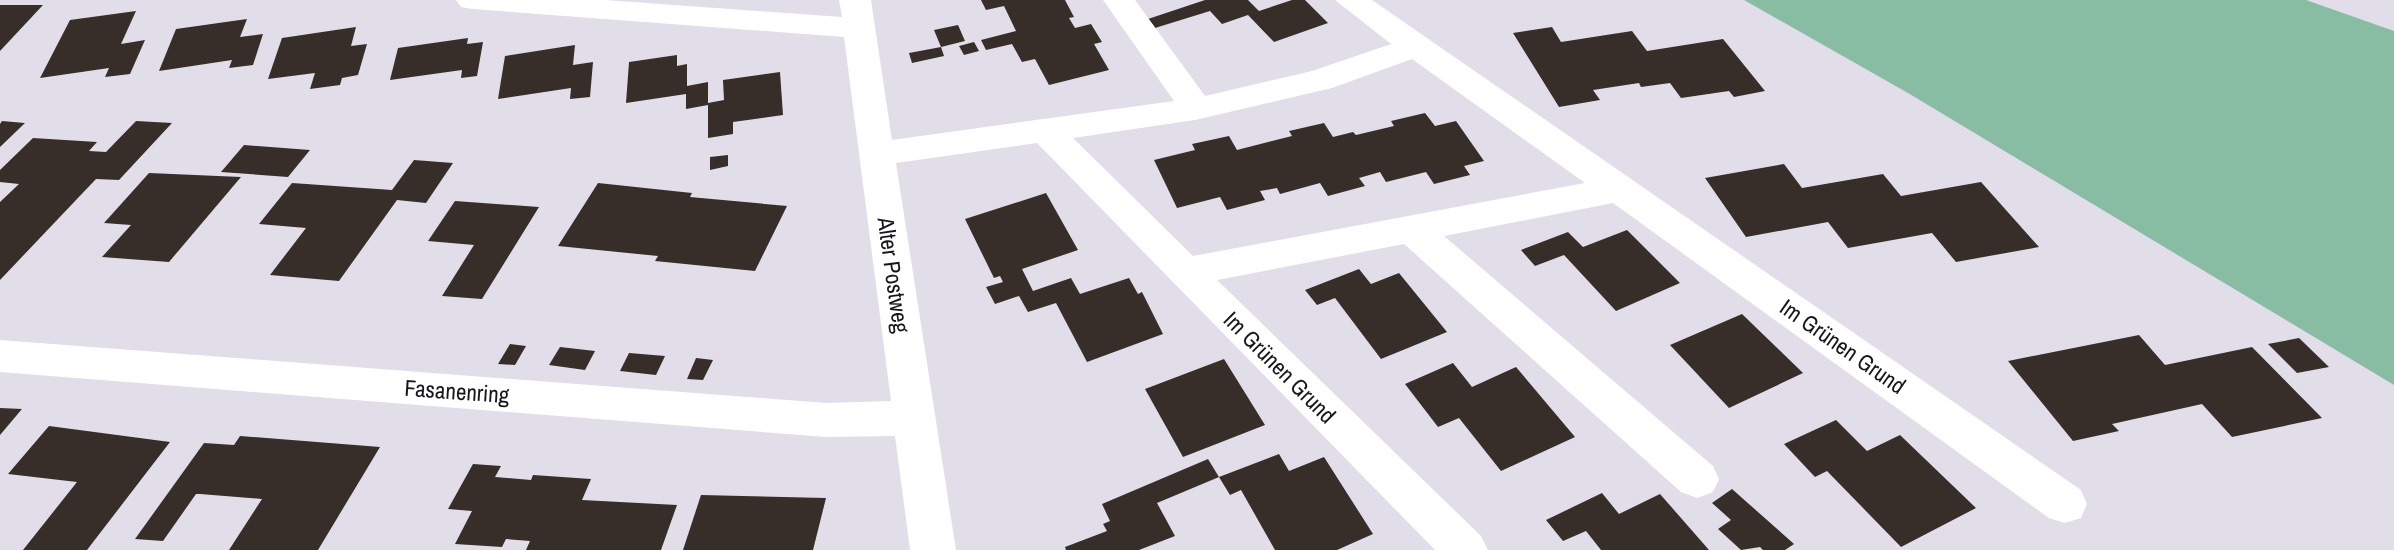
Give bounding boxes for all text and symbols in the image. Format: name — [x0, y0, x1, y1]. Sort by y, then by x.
street label: Alter Postweg — [870, 214, 918, 335]
street label: Im Grünen Grund — [1774, 291, 1912, 401]
street label: Im Grünen Grund — [1217, 304, 1343, 430]
street label: Fasanenring — [404, 372, 511, 410]

